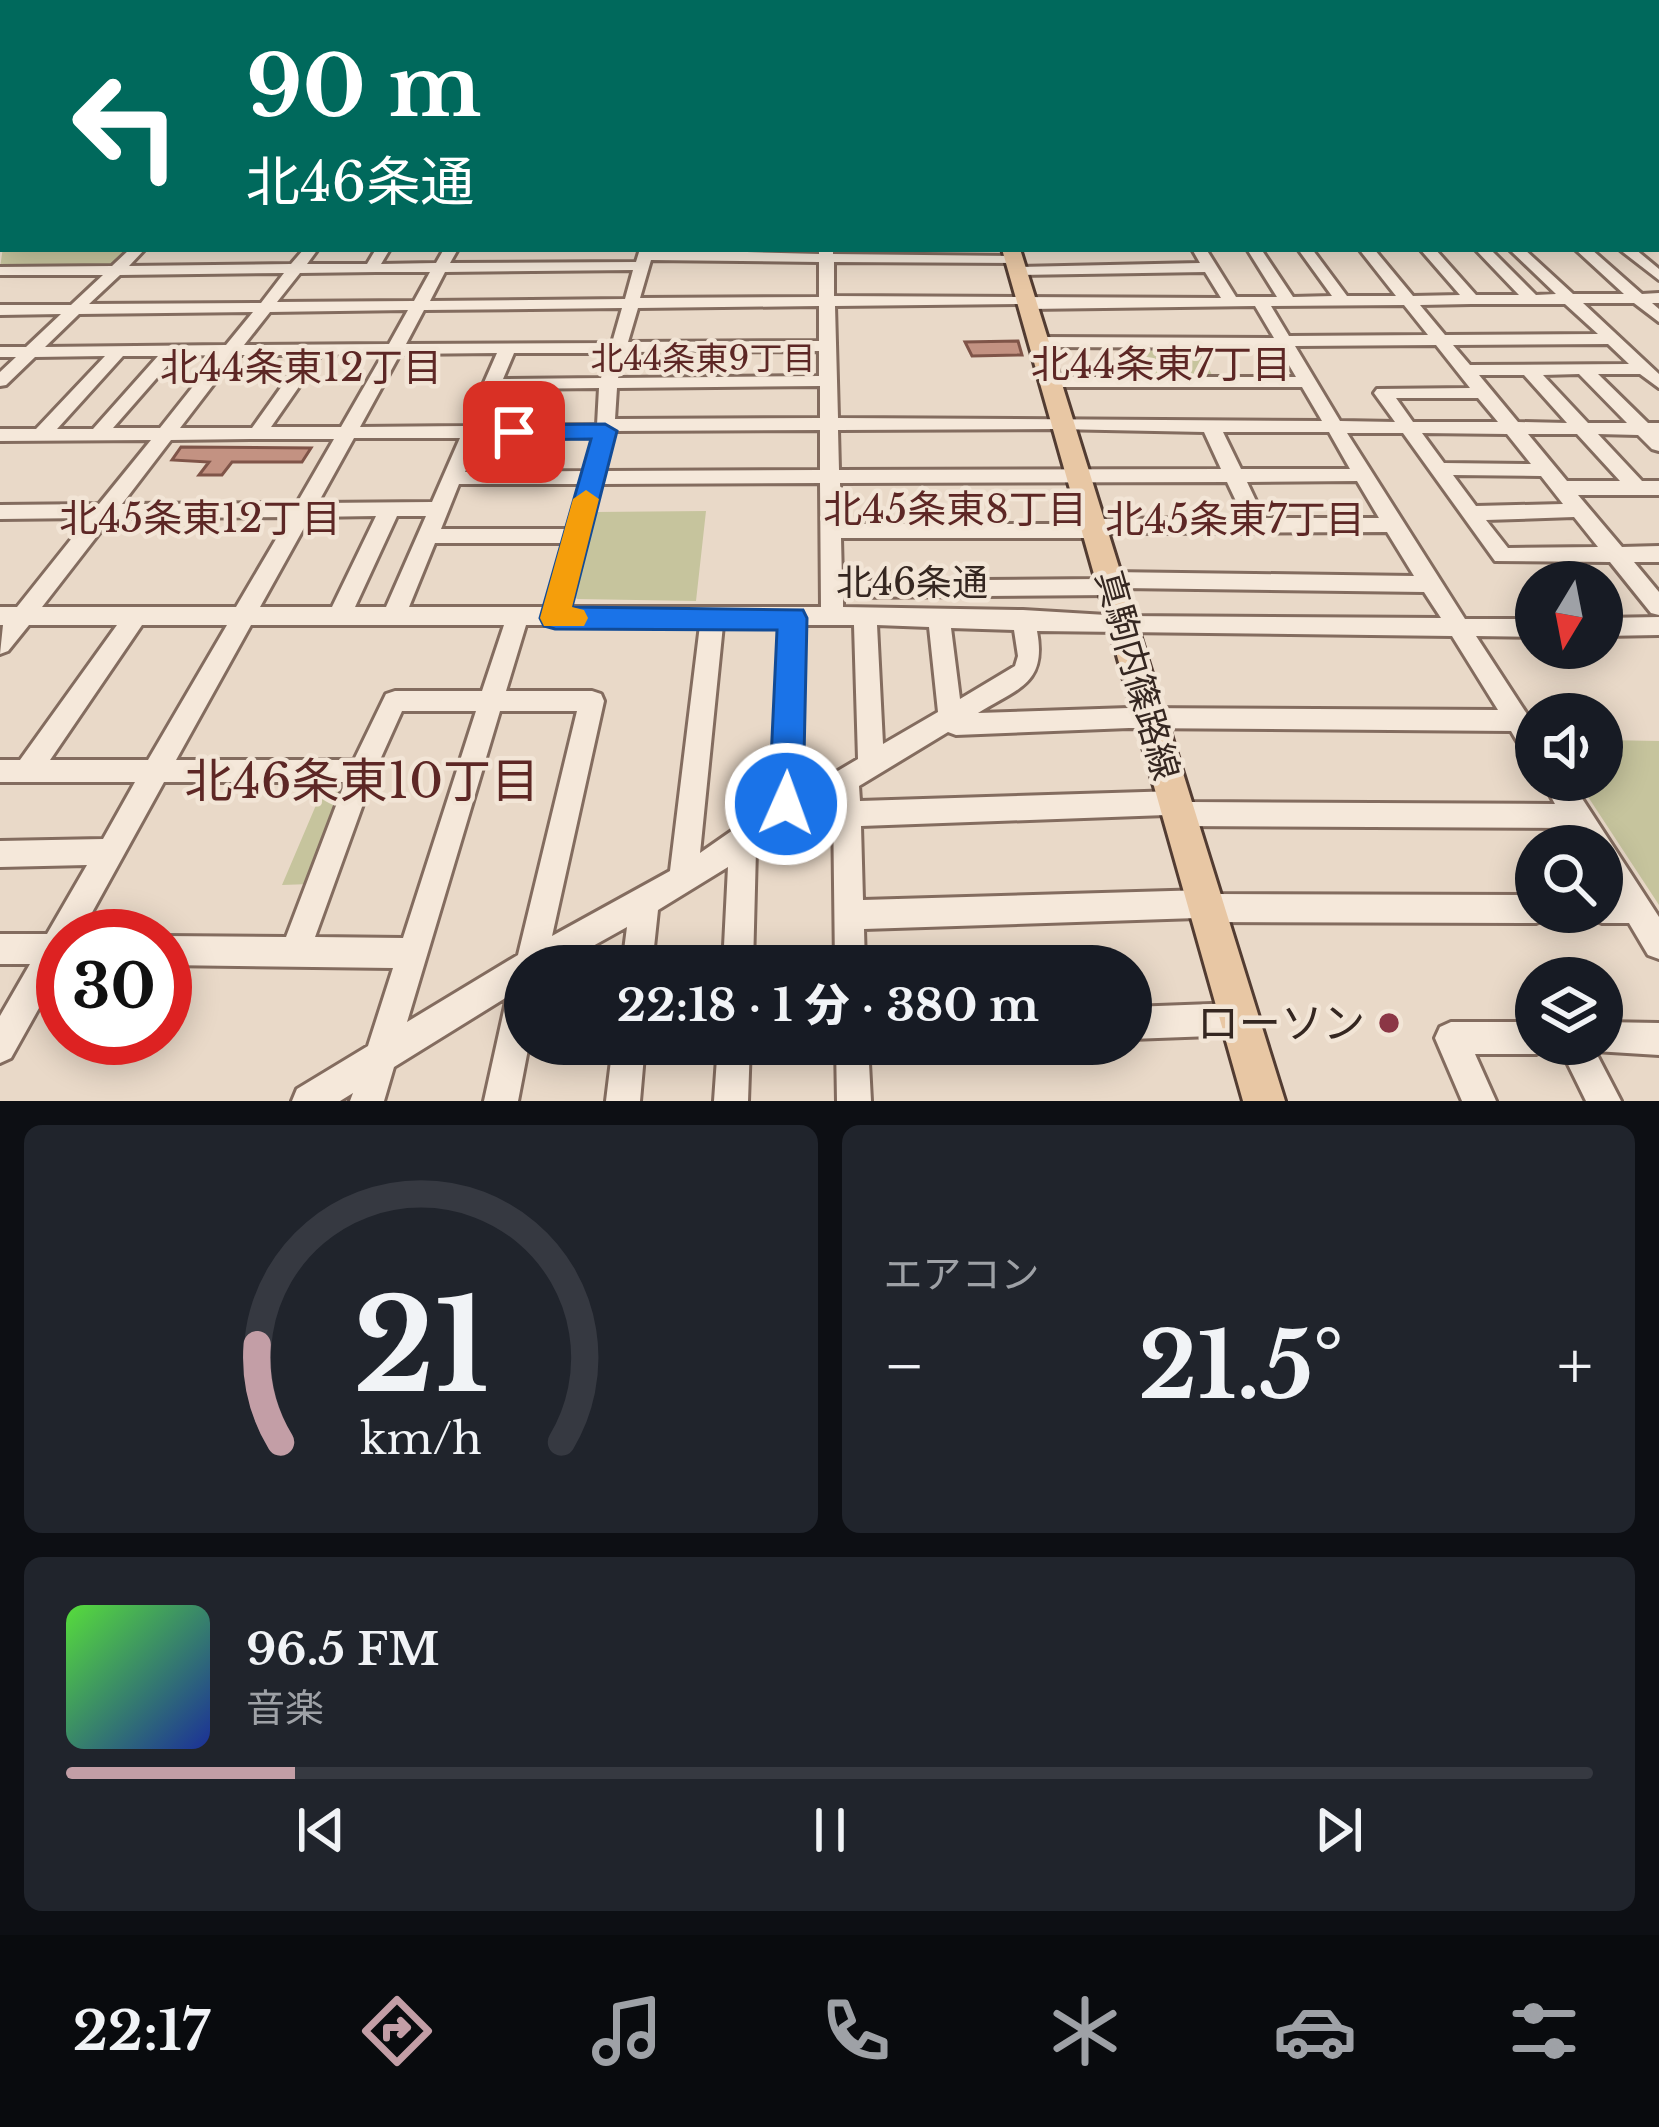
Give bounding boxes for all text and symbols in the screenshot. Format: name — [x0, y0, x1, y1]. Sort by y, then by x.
text: 90 m — [246, 35, 481, 139]
icon: left — [48, 48, 204, 204]
text: 北46条通 — [246, 149, 474, 216]
district label: 北44条東9丁目 — [591, 338, 815, 379]
district label: 北44条東7丁目 — [1031, 340, 1291, 389]
district label: 北44条東12丁目 — [160, 343, 442, 392]
pin — [463, 381, 565, 483]
icon: arrive — [481, 399, 547, 465]
district label: 北45条東8丁目 — [823, 485, 1087, 534]
district label: 北45条東12丁目 — [59, 494, 341, 543]
district label: 北45条東7丁目 — [1105, 495, 1365, 544]
street label: 北46条通 — [836, 560, 988, 605]
north arrow — [1515, 561, 1623, 669]
map controls — [1515, 561, 1623, 1065]
street label: 真駒内篠路線 — [1086, 565, 1189, 785]
button: sound — [1515, 693, 1623, 801]
position arrow — [723, 741, 849, 867]
district label: 北46条東10丁目 — [185, 751, 539, 811]
button: search — [1515, 825, 1623, 933]
speed limit sign: 30 — [36, 909, 192, 1065]
button: layers — [1515, 957, 1623, 1065]
text: 22:18 · 1 分 · 380 m — [617, 977, 1039, 1033]
place label: ローソン — [1197, 997, 1365, 1049]
marker: ローソン — [1376, 1010, 1402, 1036]
text: エアコン — [884, 1250, 1040, 1299]
text: 21 — [353, 1270, 489, 1425]
text: 21.5° — [1139, 1311, 1343, 1422]
text: − — [884, 1325, 925, 1407]
text: + — [1557, 1325, 1593, 1407]
text: km/h — [360, 1412, 482, 1466]
text: 96.5 FM — [246, 1621, 440, 1677]
text: 音楽 — [246, 1684, 324, 1733]
icon: previous — [288, 1797, 354, 1863]
icon: pause — [797, 1797, 863, 1863]
icon: next — [1306, 1797, 1372, 1863]
icon: directions — [355, 1989, 439, 2073]
icon: music — [585, 1989, 669, 2073]
icon: phone — [814, 1989, 898, 2073]
icon: climate — [1043, 1989, 1127, 2073]
icon: car — [1273, 1989, 1357, 2073]
icon: filters — [1502, 1989, 1586, 2073]
text: 22:17 — [73, 1998, 210, 2065]

